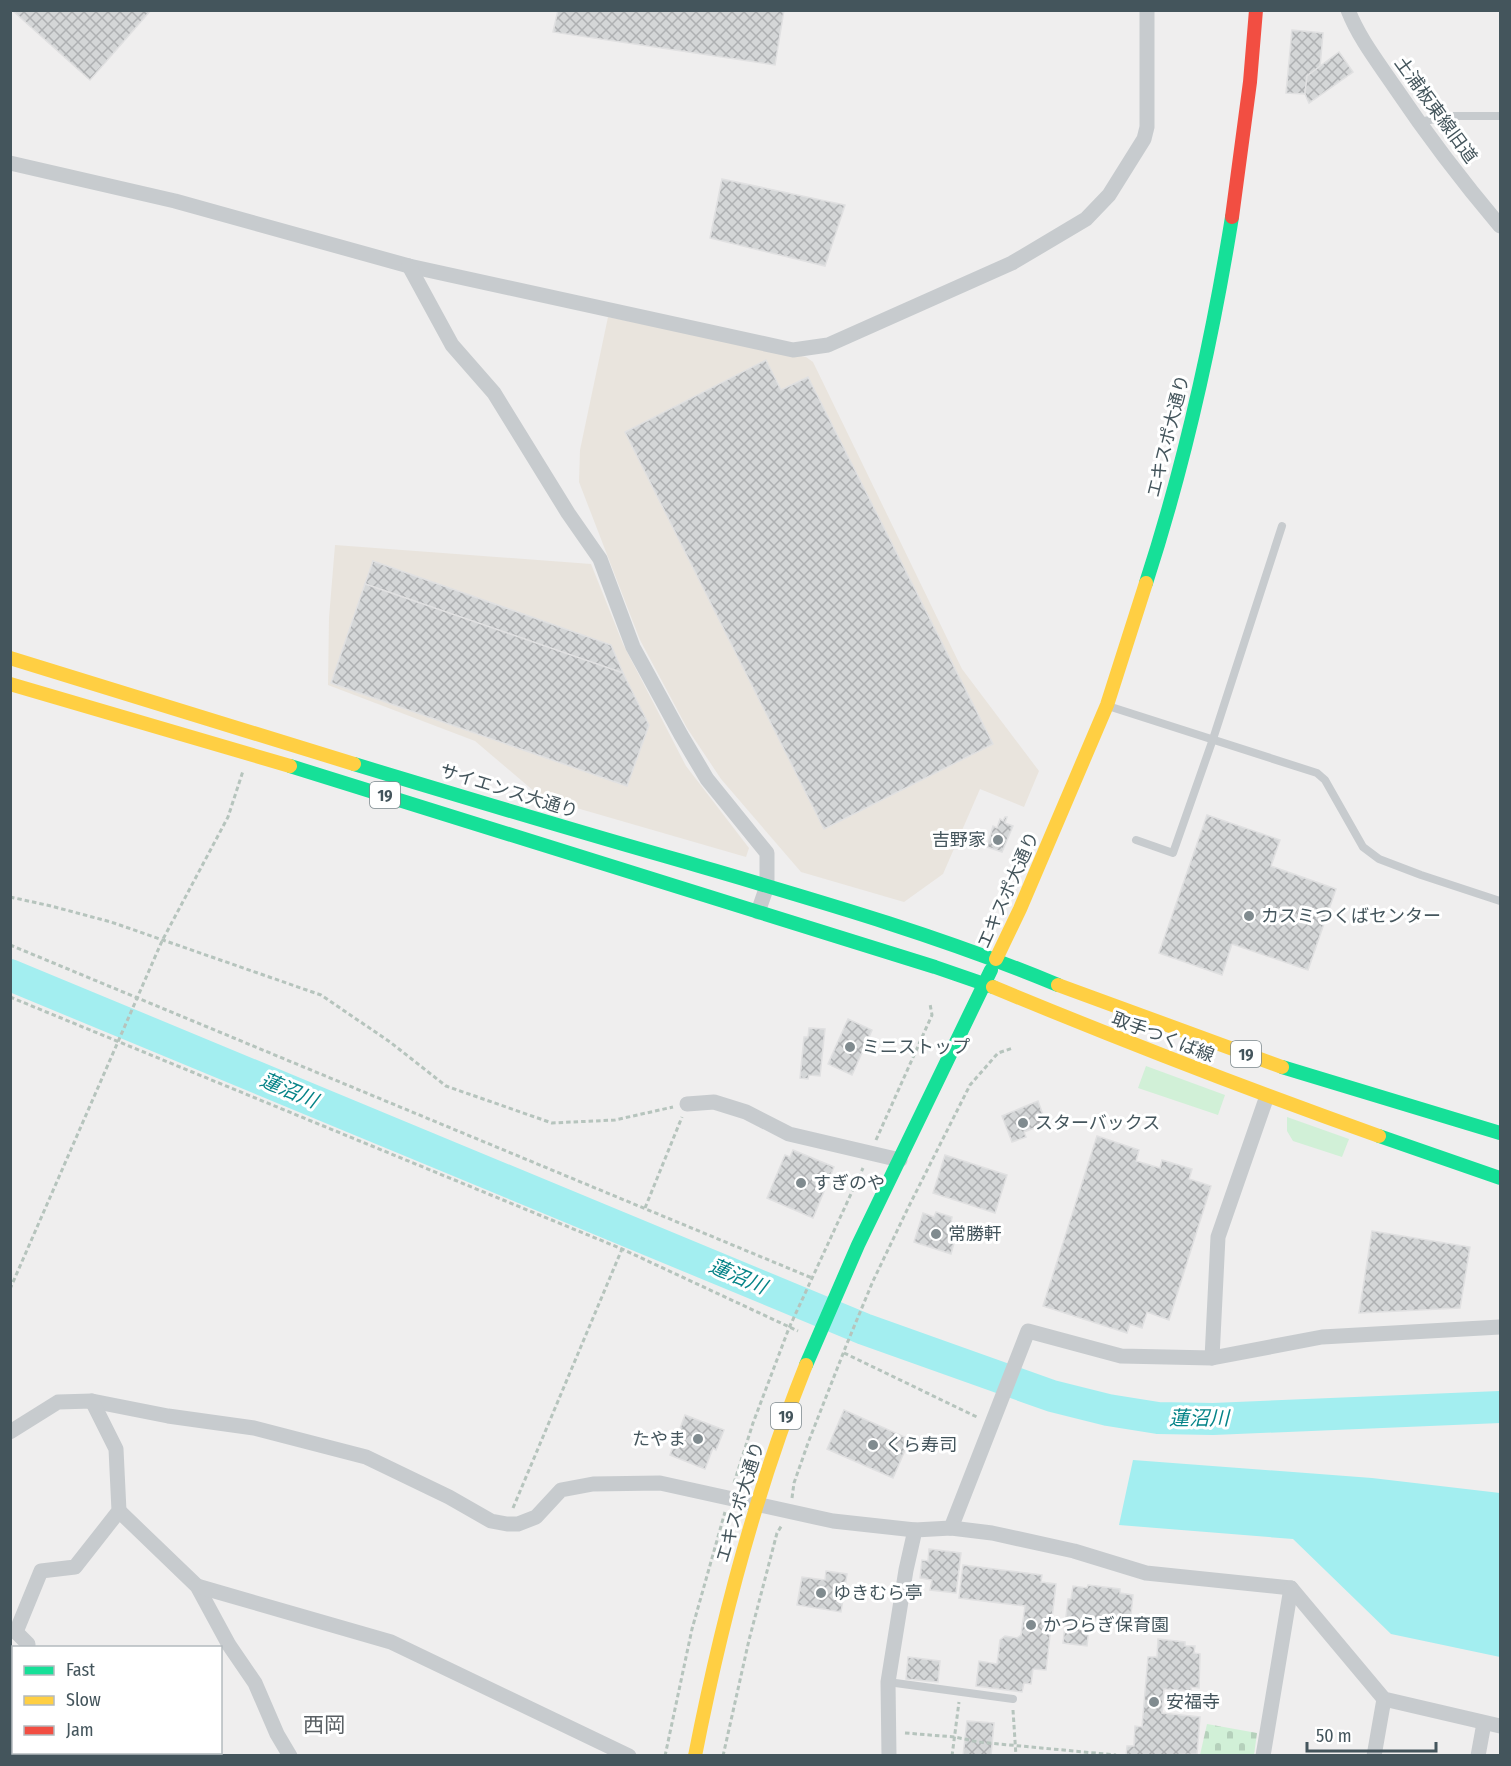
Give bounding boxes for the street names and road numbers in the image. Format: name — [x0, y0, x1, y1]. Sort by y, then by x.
street label: 土浦板東線旧道 — [1390, 53, 1482, 167]
street label: エキスポ大通り — [1142, 372, 1194, 500]
street label: サイエンス大通り — [437, 760, 581, 822]
road number: 19 — [370, 782, 400, 808]
street label: エキスポ大通り — [972, 828, 1044, 952]
street label: 取手つくば線 — [1109, 1007, 1217, 1067]
road number: 19 — [1231, 1041, 1261, 1067]
road number: 19 — [771, 1403, 801, 1429]
street label: エキスポ大通り — [711, 1439, 769, 1565]

